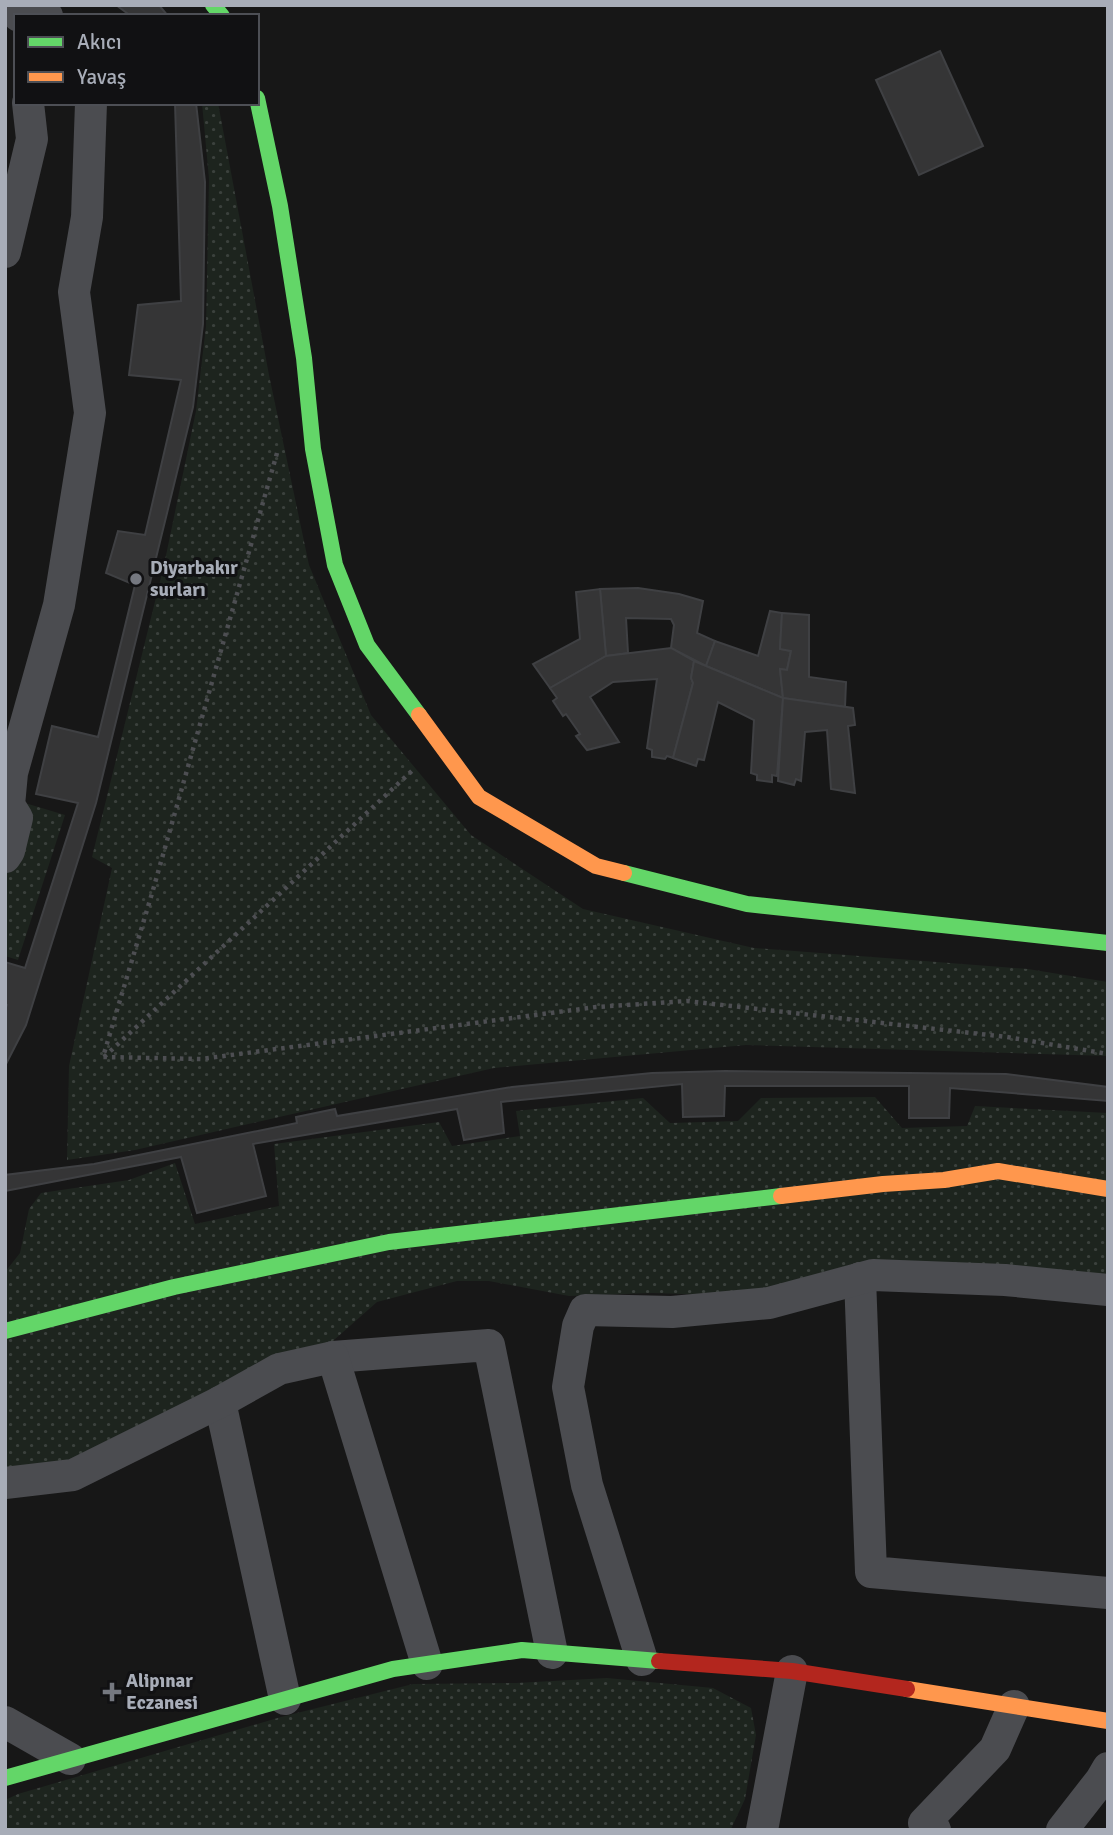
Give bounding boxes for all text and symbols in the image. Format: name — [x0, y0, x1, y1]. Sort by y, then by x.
legend — [14, 14, 259, 105]
text: Akıcı — [77, 29, 122, 55]
text: Yavaş — [77, 64, 126, 90]
place label: Diyarbakır surları — [150, 556, 238, 602]
marker: Diyarbakır surları — [128, 571, 144, 587]
place label: Alipınar Eczanesi — [126, 1669, 198, 1715]
marker: Alipınar Eczanesi — [104, 1684, 120, 1700]

